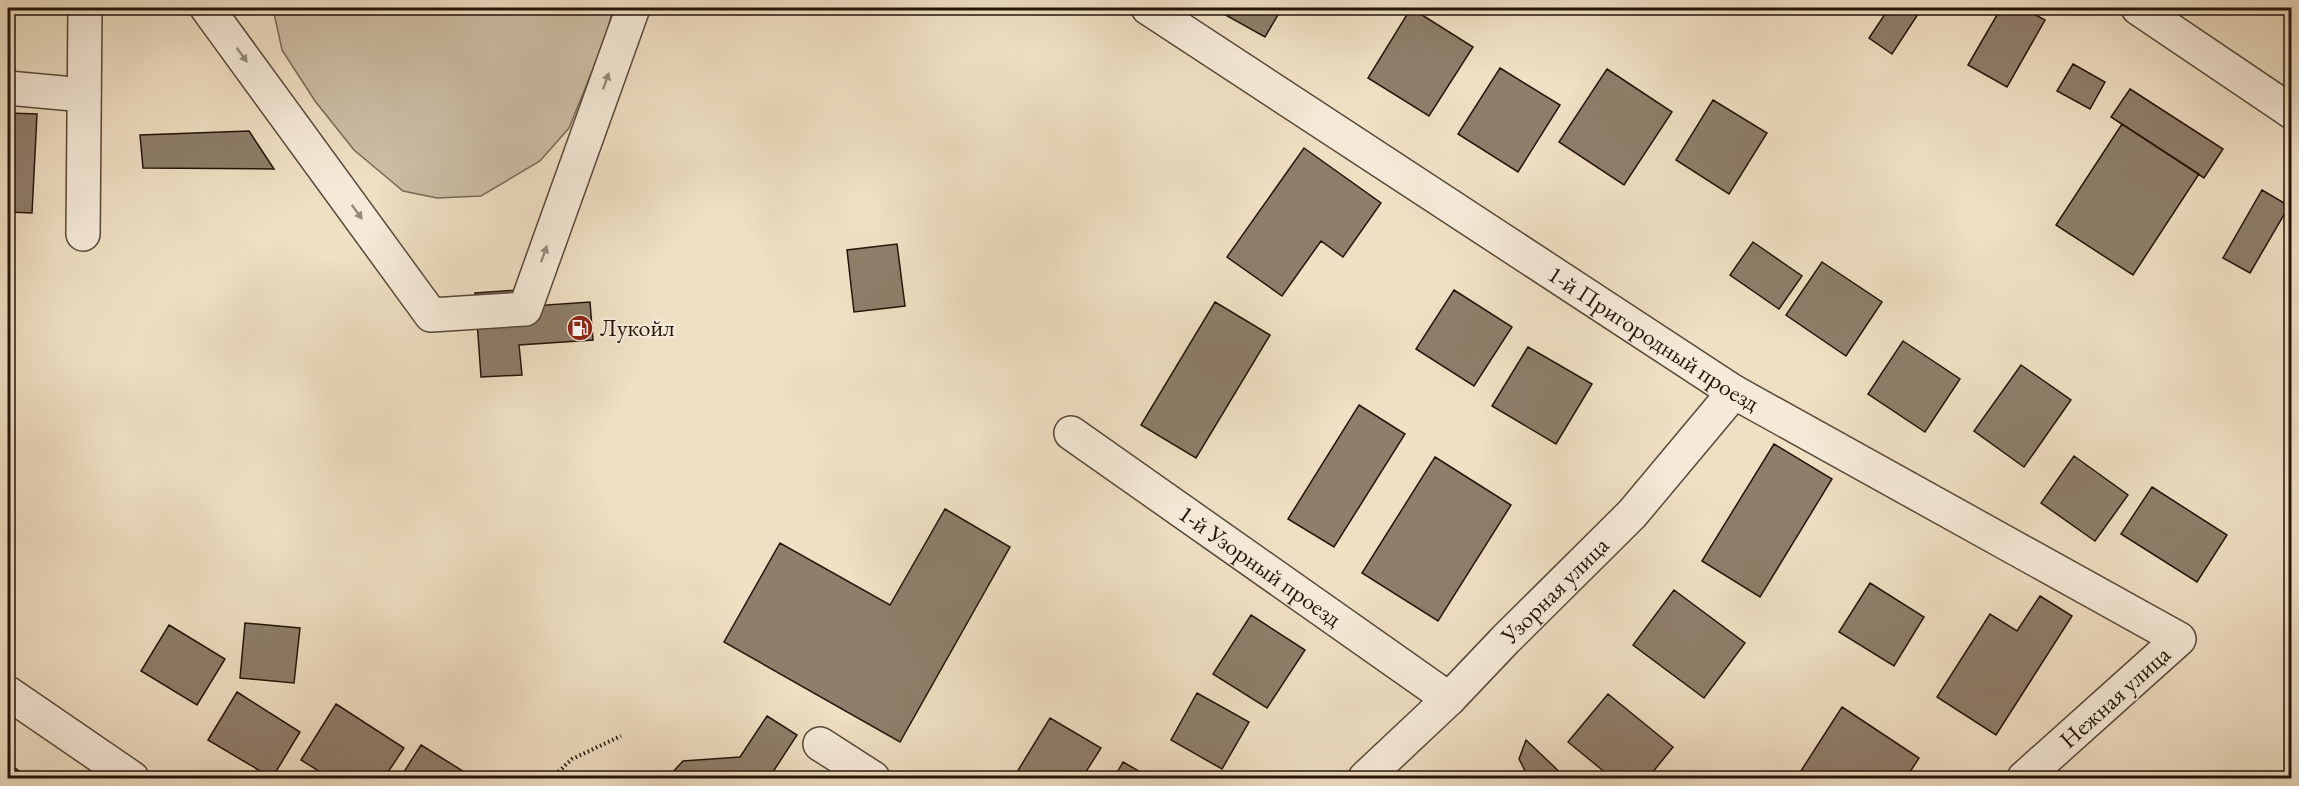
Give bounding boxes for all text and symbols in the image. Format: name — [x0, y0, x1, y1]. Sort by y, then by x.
one-way arrow — [236, 46, 248, 62]
one-way arrow — [601, 72, 611, 90]
one-way arrow — [350, 205, 362, 220]
one-way arrow — [540, 244, 550, 262]
street label: 1-й Пригородный проезд — [1542, 258, 1765, 418]
place label: Лукойл — [600, 312, 675, 343]
fuel station icon: Лукойл — [565, 313, 595, 343]
street label: 1-й Узорный проезд — [1173, 498, 1348, 634]
street label: Узорная улица — [1493, 529, 1616, 651]
street label: Нежная улица — [2053, 638, 2177, 755]

